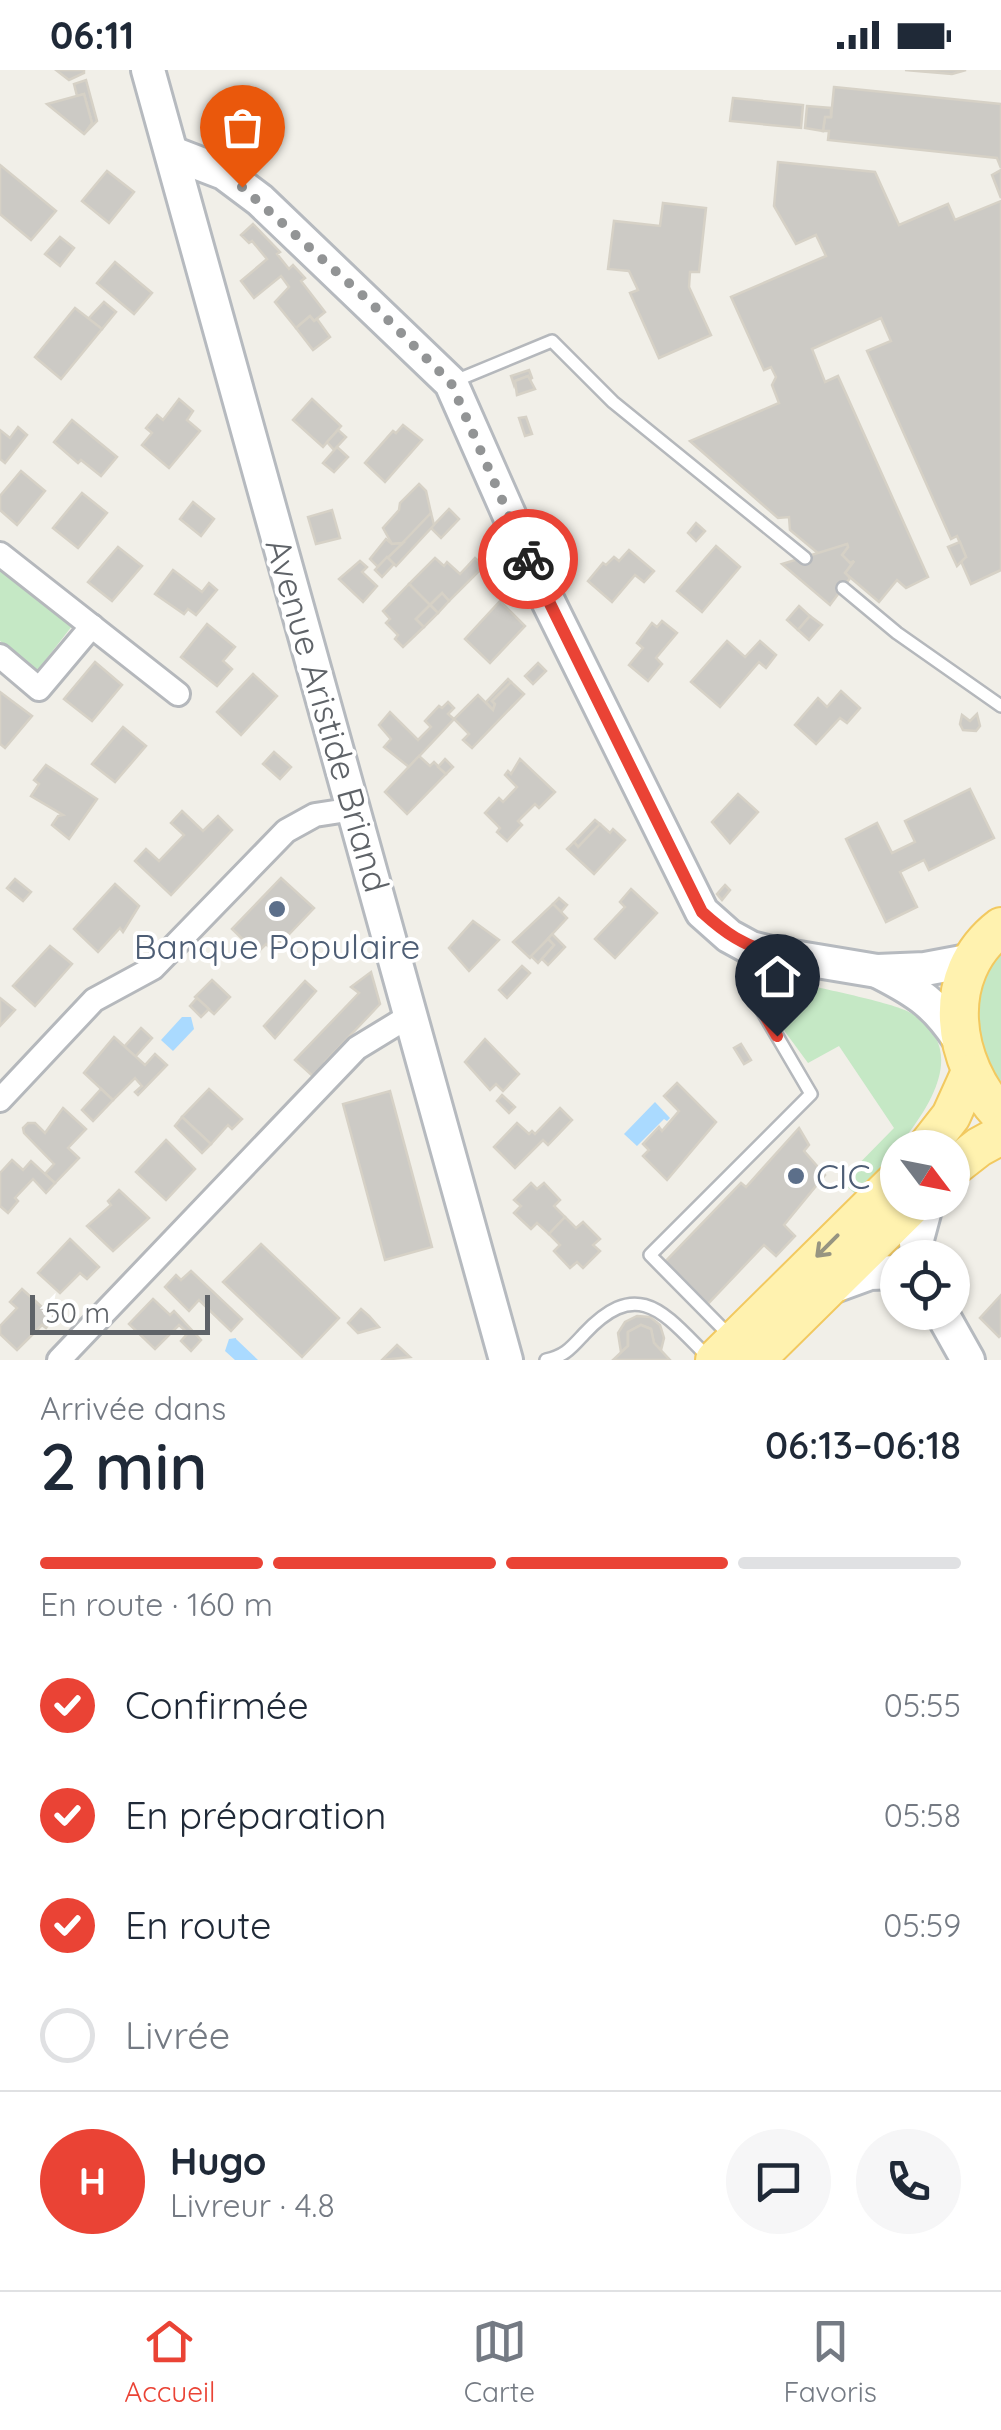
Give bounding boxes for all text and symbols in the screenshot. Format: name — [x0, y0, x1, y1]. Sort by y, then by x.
text: 06:11 — [50, 11, 134, 59]
pin — [200, 85, 285, 188]
icon: bag — [215, 100, 270, 155]
courier — [478, 509, 578, 609]
icon: bike — [501, 532, 556, 587]
street label: Avenue Aristide Briand — [256, 533, 400, 897]
marker: Banque Populaire — [266, 898, 288, 920]
place label: Banque Populaire — [134, 924, 420, 968]
pin — [735, 934, 820, 1037]
icon: home — [750, 949, 805, 1004]
north arrow — [880, 1130, 970, 1220]
map controls — [880, 1130, 970, 1330]
place label: CIC — [816, 1154, 870, 1198]
marker: CIC — [785, 1165, 807, 1187]
one-way arrow — [815, 1234, 839, 1258]
button: locate — [880, 1240, 970, 1330]
scale bar — [30, 1290, 210, 1334]
text: 50 m — [45, 1295, 110, 1330]
text: Arrivée dans — [40, 1388, 226, 1428]
text: 06:13–06:18 — [765, 1421, 961, 1469]
text: 2 min — [40, 1425, 208, 1506]
text: En route · 160 m — [40, 1584, 273, 1624]
icon: check — [40, 1678, 95, 1733]
text: Confirmée — [125, 1681, 309, 1729]
text: 05:55 — [884, 1685, 961, 1725]
icon: check — [40, 1788, 95, 1843]
text: En préparation — [125, 1791, 386, 1839]
text: 05:58 — [884, 1795, 961, 1835]
icon: check — [40, 1898, 95, 1953]
text: En route — [125, 1901, 271, 1949]
text: 05:59 — [883, 1905, 961, 1945]
text: Livrée — [125, 2011, 230, 2059]
button: chat — [726, 2129, 831, 2234]
button: phone — [856, 2129, 961, 2234]
text: Hugo — [170, 2137, 266, 2185]
text: H — [79, 2157, 106, 2205]
text: Livreur · 4.8 — [170, 2185, 335, 2225]
tab: Accueil — [124, 2314, 215, 2409]
tab: Carte — [464, 2314, 535, 2409]
tab: Favoris — [783, 2314, 877, 2409]

